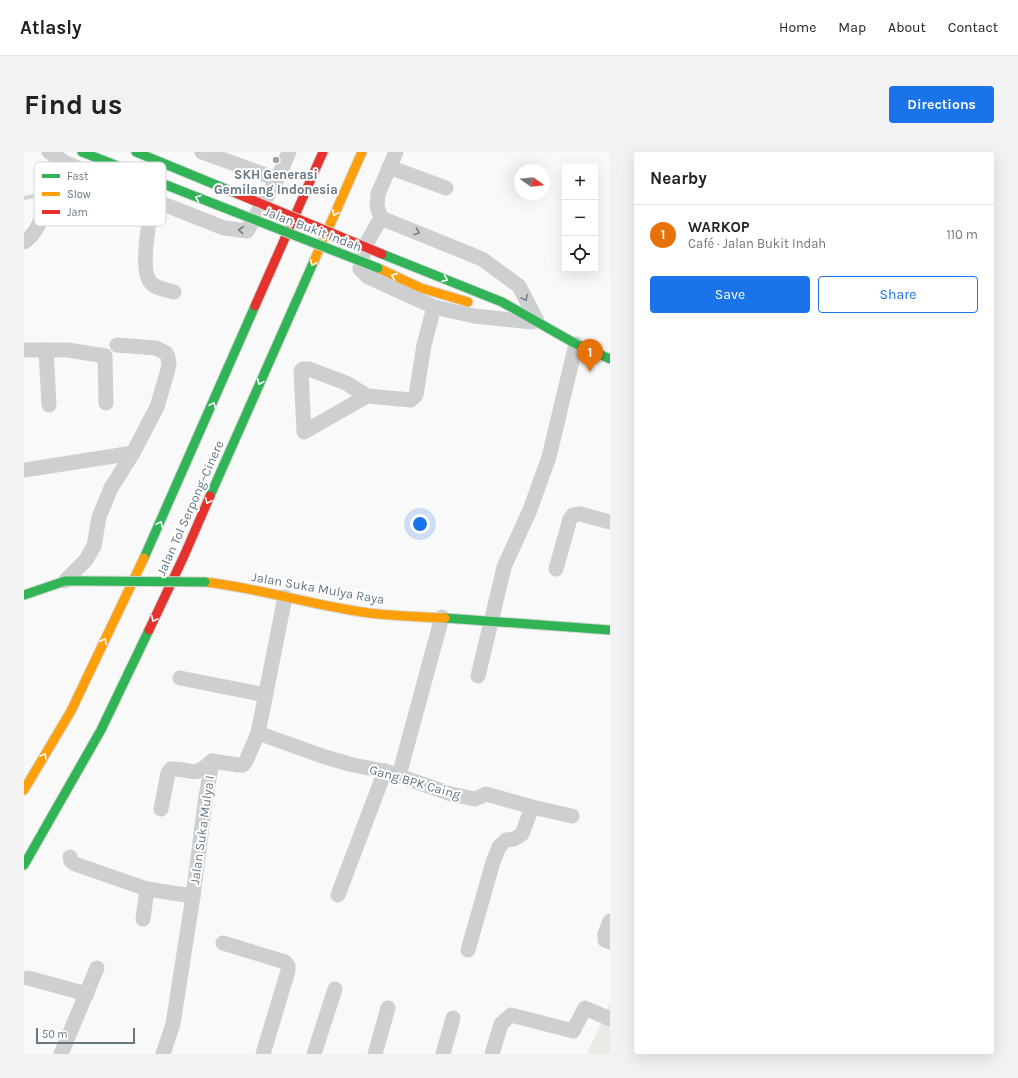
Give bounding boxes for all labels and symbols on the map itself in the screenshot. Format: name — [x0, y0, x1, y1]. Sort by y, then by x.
marker: SKH Generasi Gemilang Indonesia — [271, 155, 281, 165]
legend — [34, 162, 166, 226]
north arrow — [514, 164, 550, 200]
place label: SKH Generasi Gemilang Indonesia — [214, 167, 338, 197]
text: Fast — [67, 170, 88, 183]
text: Slow — [67, 188, 91, 201]
one-way arrow — [195, 195, 202, 203]
street label: Jalan Bukit Indah — [262, 203, 364, 255]
text: Jam — [67, 206, 88, 219]
one-way arrow — [332, 209, 340, 217]
one-way arrow — [237, 226, 244, 235]
one-way arrow — [413, 228, 420, 236]
one-way arrow — [310, 259, 318, 267]
one-way arrow — [391, 273, 399, 281]
one-way arrow — [441, 274, 448, 282]
one-way arrow — [521, 294, 528, 302]
pin: 1 — [577, 339, 603, 372]
one-way arrow — [257, 379, 265, 386]
one-way arrow — [208, 401, 216, 408]
street label: Jalan Tol Serpong–Cinere — [153, 438, 227, 578]
one-way arrow — [205, 497, 213, 505]
your location — [410, 514, 430, 534]
one-way arrow — [155, 520, 163, 528]
street label: Jalan Suka Mulya Raya — [250, 569, 386, 607]
one-way arrow — [151, 615, 159, 623]
one-way arrow — [99, 638, 107, 645]
one-way arrow — [39, 753, 46, 760]
street label: Gang BPK Caing — [368, 762, 463, 802]
street label: Jalan Suka Mulya I — [187, 775, 217, 885]
scale bar — [36, 1026, 135, 1045]

